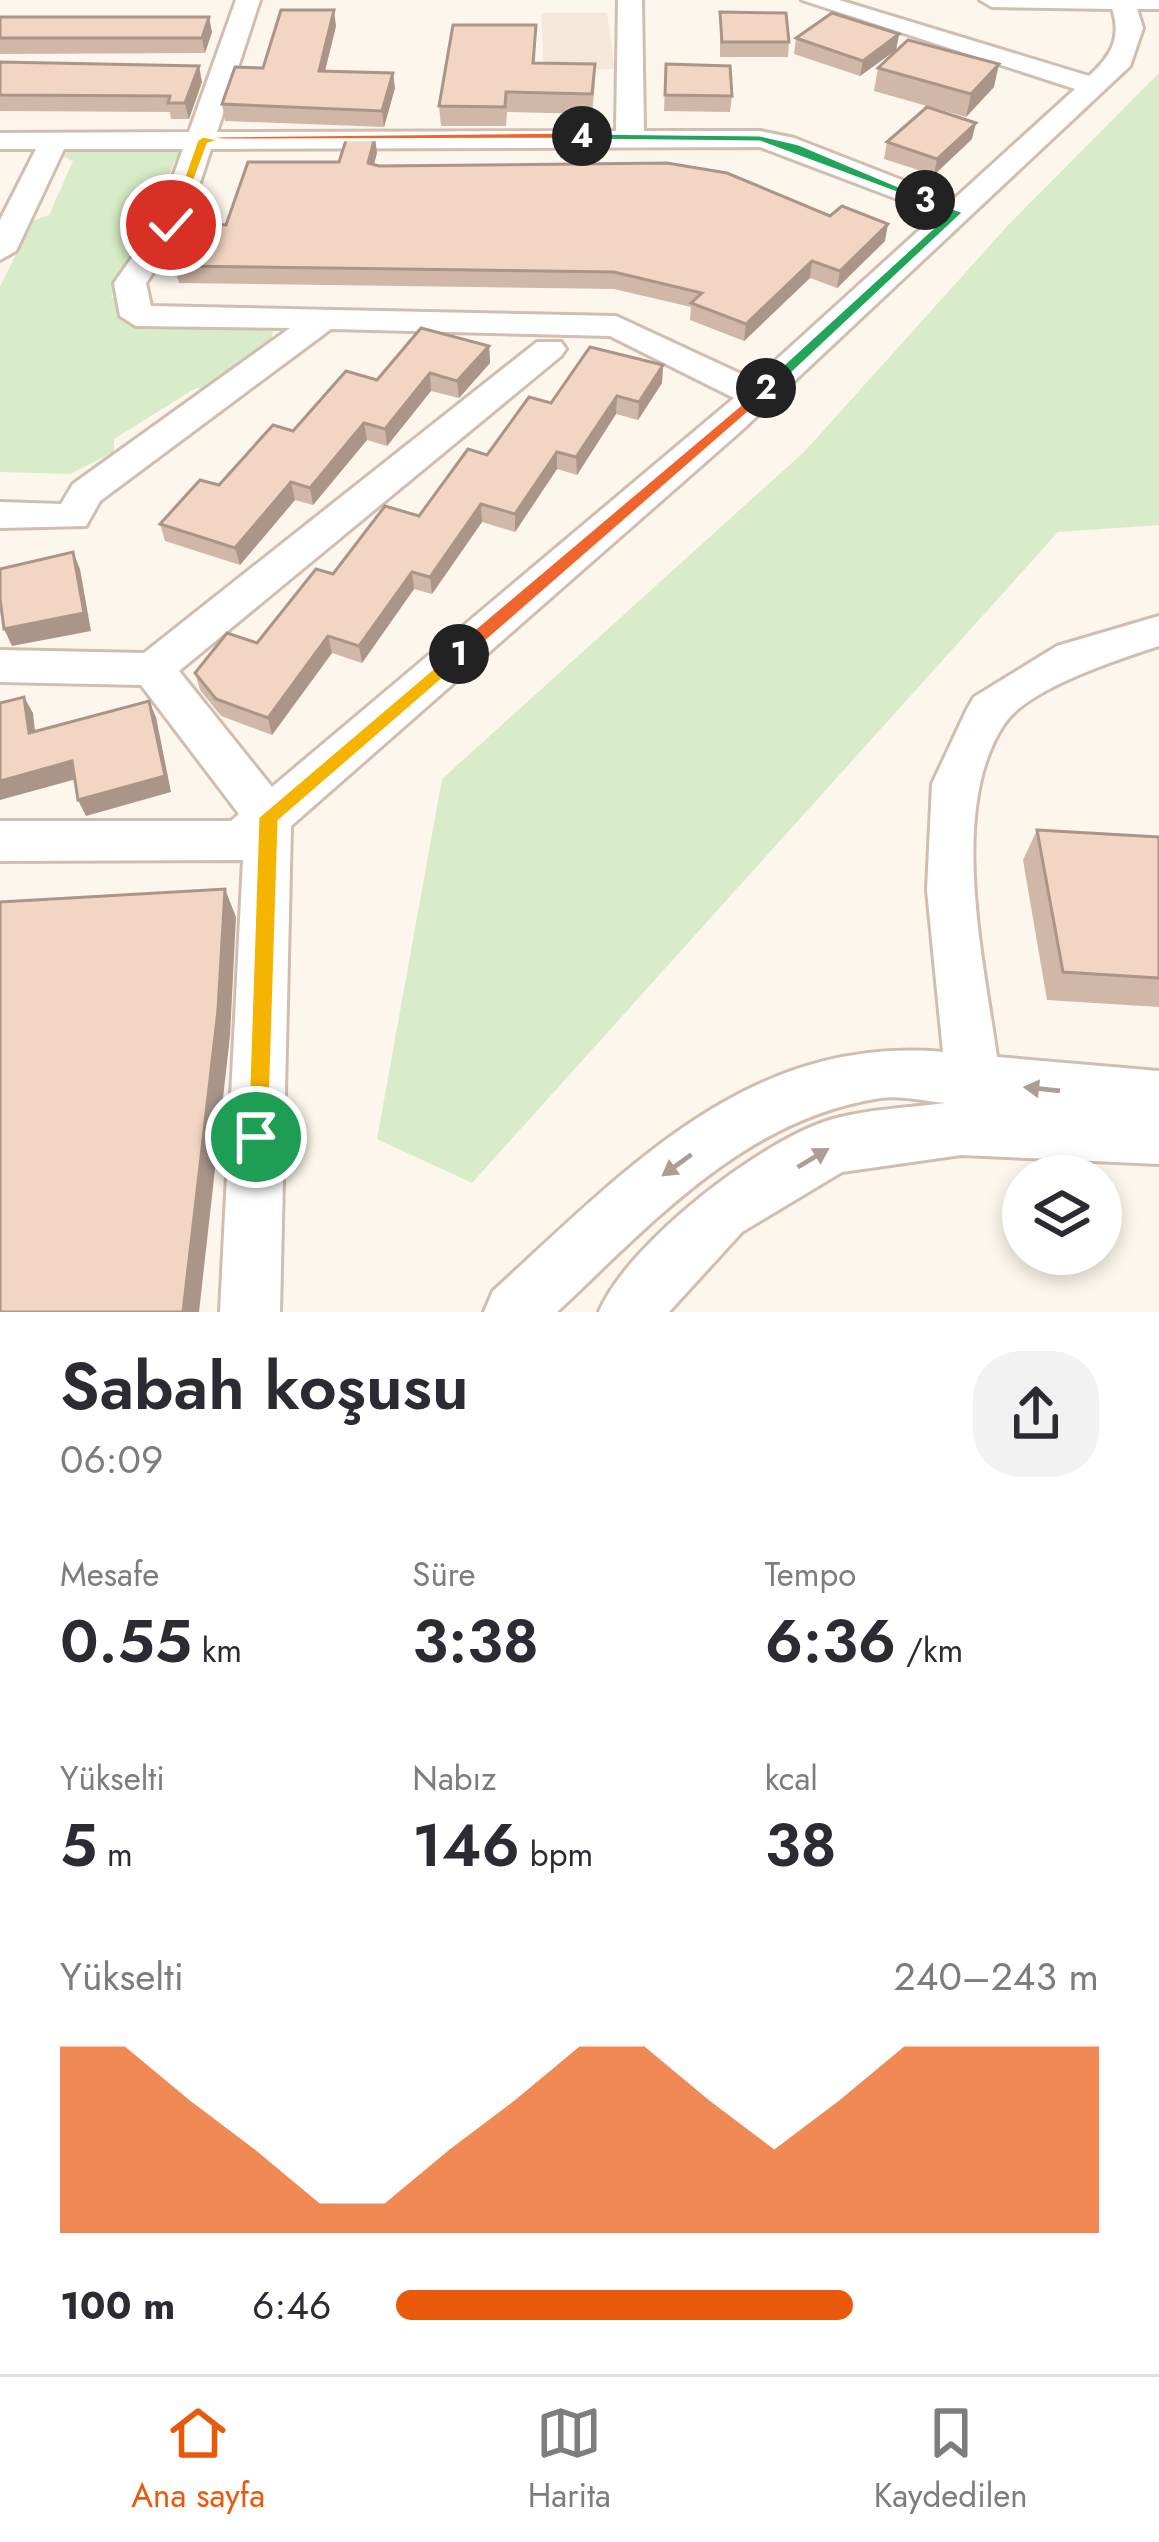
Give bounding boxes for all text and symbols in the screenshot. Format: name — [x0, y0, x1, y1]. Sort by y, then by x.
pin: 4 — [552, 106, 612, 166]
text: 4 — [570, 112, 594, 159]
pin: 3 — [895, 170, 955, 230]
pin — [120, 174, 222, 276]
text: 3 — [915, 176, 935, 223]
icon: check — [138, 192, 204, 258]
pin: 2 — [736, 358, 796, 418]
text: 2 — [755, 364, 777, 411]
pin: 1 — [429, 624, 489, 684]
text: 1 — [451, 630, 467, 677]
one-way arrow — [1023, 1079, 1060, 1098]
pin — [205, 1086, 307, 1188]
icon: arrive — [223, 1104, 289, 1170]
one-way arrow — [796, 1148, 830, 1169]
one-way arrow — [661, 1153, 693, 1176]
map controls — [1002, 1155, 1122, 1275]
button: layers — [1002, 1155, 1122, 1275]
text: Sabah koşusu — [60, 1338, 469, 1434]
button: share — [973, 1351, 1099, 1477]
text: 06:09 — [60, 1431, 163, 1488]
text: Mesafe — [60, 1551, 159, 1598]
text: Süre — [412, 1551, 476, 1598]
text: Tempo — [765, 1551, 856, 1598]
text: 0.55 — [60, 1598, 192, 1685]
text: 3:38 — [412, 1598, 539, 1685]
text: 6:36 — [765, 1598, 896, 1685]
text: km — [192, 1627, 242, 1674]
text: /km — [896, 1627, 963, 1674]
text: Yükselti — [60, 1755, 165, 1802]
text: Nabız — [412, 1755, 496, 1802]
text: kcal — [765, 1755, 818, 1802]
text: 5 — [60, 1802, 97, 1889]
text: 146 — [412, 1802, 520, 1889]
text: 38 — [765, 1802, 837, 1889]
text: m — [97, 1831, 133, 1878]
text: bpm — [520, 1831, 593, 1878]
text: Yükselti — [60, 1948, 184, 2005]
text: 240–243 m — [893, 1948, 1099, 2005]
text: 100 m — [60, 2277, 175, 2334]
text: 6:46 — [252, 2277, 331, 2334]
tab: Ana sayfa — [131, 2400, 265, 2519]
tab: Harita — [528, 2400, 611, 2519]
tab: Kaydedilen — [874, 2400, 1028, 2519]

